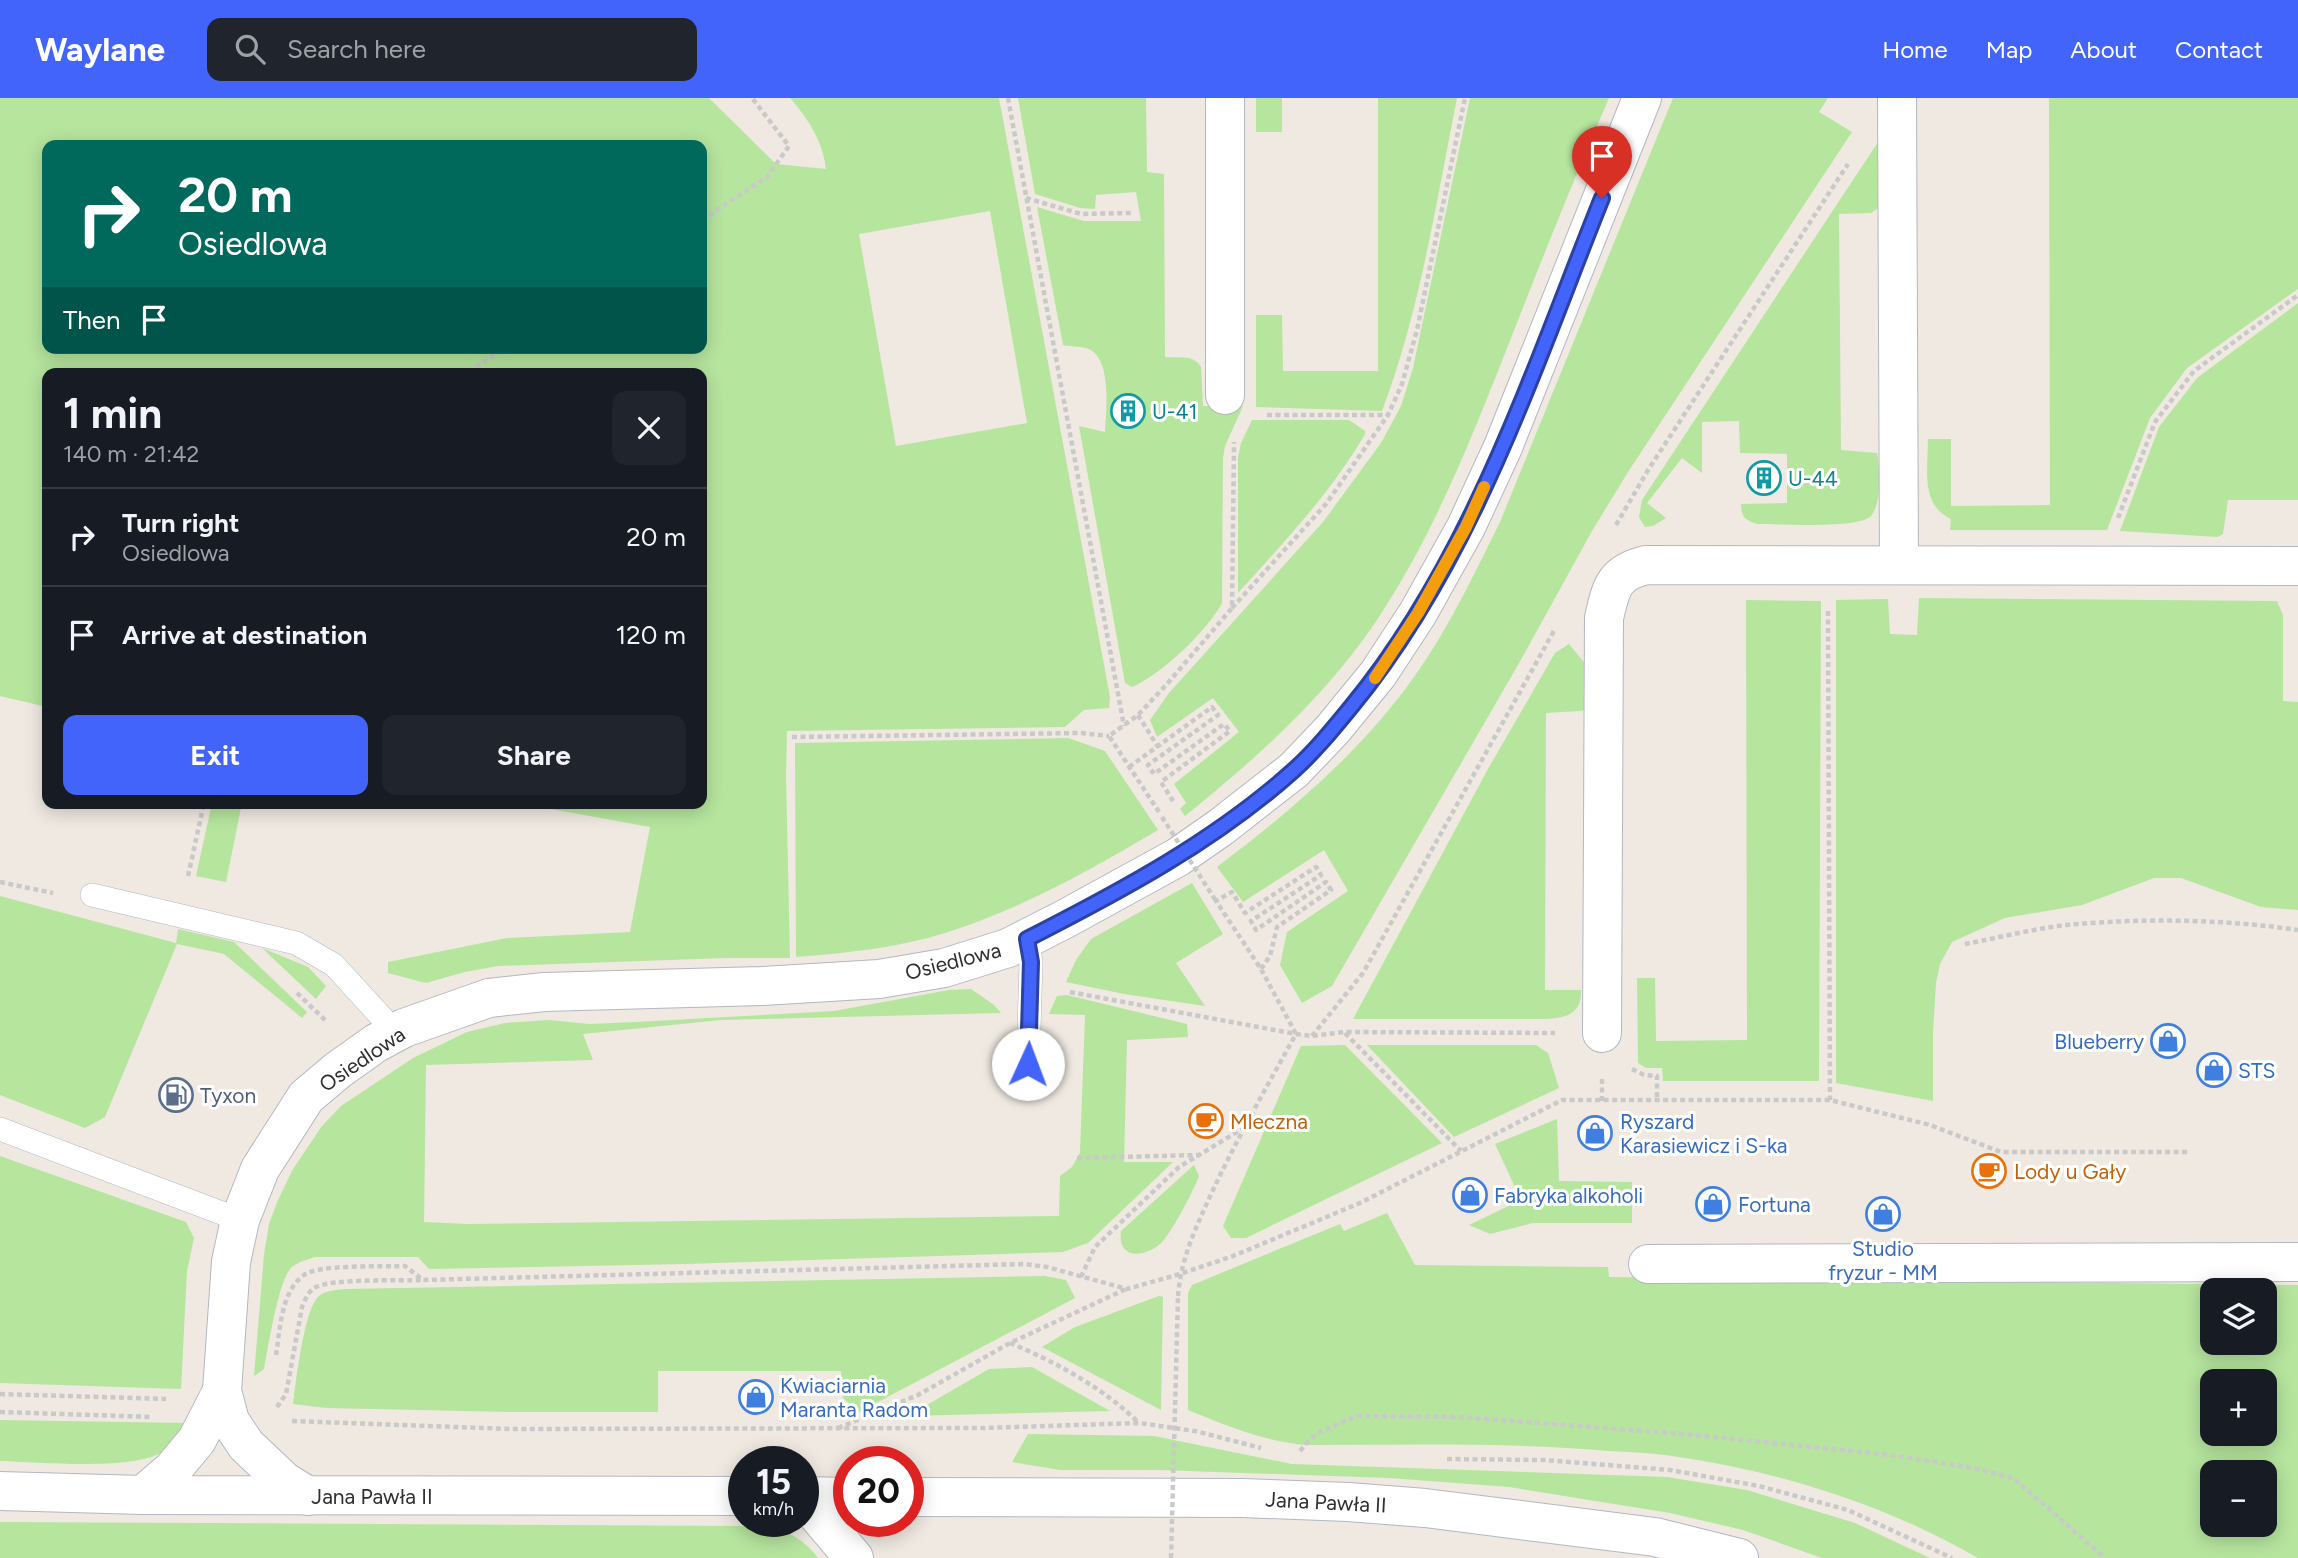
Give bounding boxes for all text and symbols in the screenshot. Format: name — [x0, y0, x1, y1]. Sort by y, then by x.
search box — [207, 18, 697, 81]
text: Waylane — [35, 30, 165, 69]
icon: search — [231, 30, 269, 68]
text: Search here — [287, 33, 426, 65]
text: Home — [1882, 35, 1948, 64]
text: Map — [1986, 35, 2032, 64]
text: About — [2070, 35, 2137, 64]
text: Contact — [2175, 35, 2263, 64]
pin — [1572, 126, 1632, 198]
icon: arrive — [1583, 137, 1621, 175]
text: 20 m — [178, 165, 293, 224]
icon: right — [63, 168, 154, 259]
text: Osiedlowa — [178, 225, 328, 263]
icon: arrive — [135, 301, 173, 339]
text: Then — [63, 304, 121, 336]
text: 1 min — [63, 388, 162, 439]
button: close — [612, 391, 686, 465]
building icon: U-41 — [1109, 392, 1147, 430]
place label: U-41 — [1152, 399, 1197, 424]
text: 140 m · 21:42 — [63, 440, 199, 468]
building icon: U-44 — [1745, 459, 1783, 497]
place label: U-44 — [1788, 466, 1838, 491]
text: Turn right — [122, 507, 239, 539]
icon: right — [63, 518, 101, 556]
text: 20 m — [626, 521, 686, 553]
text: Osiedlowa — [122, 539, 230, 567]
icon: arrive — [63, 616, 101, 654]
text: Arrive at destination — [122, 619, 367, 651]
text: 120 m — [616, 619, 686, 651]
button: Exit — [63, 715, 368, 795]
button: Share — [382, 715, 686, 795]
street label: Osiedlowa — [902, 937, 1004, 985]
street label: Osiedlowa — [314, 1021, 410, 1097]
shop icon: Blueberry — [2149, 1022, 2187, 1060]
position arrow — [991, 1027, 1065, 1101]
place label: Blueberry — [2054, 1029, 2144, 1054]
shop icon: STS — [2195, 1051, 2233, 1089]
place label: STS — [2238, 1058, 2275, 1083]
fuel station icon: Tyxon — [157, 1076, 195, 1114]
place label: Tyxon — [200, 1083, 256, 1108]
cafe icon: Mleczna — [1187, 1102, 1225, 1140]
place label: Mleczna — [1230, 1109, 1308, 1134]
place label: Ryszard Karasiewicz i S-ka — [1620, 1109, 1788, 1158]
shop icon: Ryszard Karasiewicz i S-ka — [1576, 1114, 1614, 1152]
cafe icon: Lody u Gały — [1970, 1152, 2008, 1190]
place label: Lody u Gały — [2014, 1159, 2126, 1184]
shop icon: Fabryka alkoholi — [1451, 1176, 1489, 1214]
place label: Fabryka alkoholi — [1494, 1183, 1643, 1208]
shop icon: Fortuna — [1694, 1185, 1732, 1223]
place label: Fortuna — [1738, 1192, 1811, 1217]
shop icon: Studio fryzur - MM — [1864, 1195, 1902, 1233]
place label: Studio fryzur - MM — [1828, 1236, 1938, 1285]
map controls — [2200, 1278, 2277, 1537]
button: layers — [2200, 1278, 2277, 1355]
button: + — [2200, 1369, 2277, 1446]
place label: Kwiaciarnia Maranta Radom — [780, 1373, 928, 1422]
shop icon: Kwiaciarnia Maranta Radom — [737, 1378, 775, 1416]
speed limit sign: 20 — [833, 1446, 924, 1537]
button: − — [2200, 1460, 2277, 1537]
text: 15 — [756, 1461, 791, 1503]
street label: Jana Pawła II — [311, 1484, 433, 1509]
street label: Jana Pawła II — [1265, 1486, 1387, 1518]
text: km/h — [753, 1498, 794, 1520]

